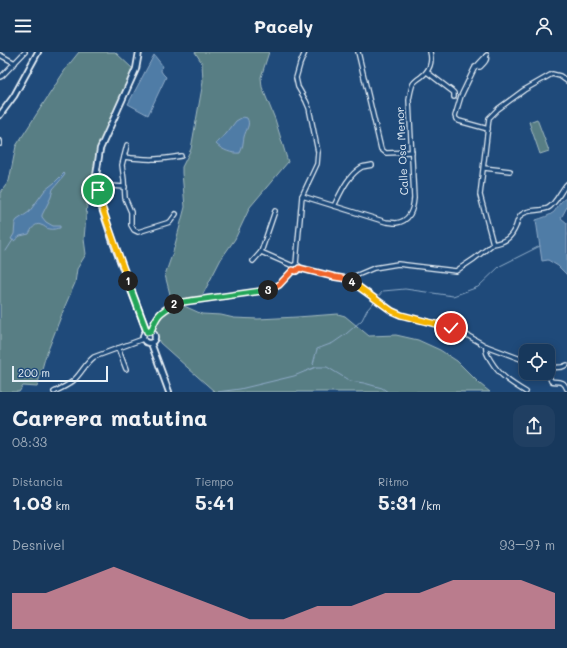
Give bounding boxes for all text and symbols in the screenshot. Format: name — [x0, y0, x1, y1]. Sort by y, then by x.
text: Pacely — [254, 14, 313, 38]
icon: menu — [12, 15, 34, 37]
icon: person — [533, 15, 555, 37]
street label: Calle Osa Menor — [392, 106, 411, 196]
pin — [81, 173, 115, 207]
icon: arrive — [87, 179, 109, 201]
pin: 1 — [118, 271, 138, 291]
pin: 4 — [342, 272, 362, 292]
text: 1 — [126, 273, 130, 288]
text: 4 — [349, 274, 355, 289]
pin: 3 — [258, 280, 278, 300]
text: 3 — [265, 282, 271, 297]
pin: 2 — [164, 294, 184, 314]
text: 2 — [171, 296, 177, 311]
pin — [434, 311, 468, 345]
icon: check — [440, 317, 462, 339]
map controls — [519, 344, 555, 380]
button: locate — [519, 344, 555, 380]
scale bar — [12, 364, 108, 383]
text: 200 m — [18, 365, 50, 380]
text: Carrera matutina — [12, 403, 207, 432]
button: share — [513, 405, 555, 447]
text: 08:33 — [12, 433, 47, 450]
text: Distancia — [12, 474, 63, 489]
text: Tiempo — [195, 474, 233, 489]
text: Ritmo — [378, 474, 409, 489]
text: 1.03 — [12, 489, 52, 515]
text: 5:41 — [195, 489, 235, 515]
text: 5:31 — [378, 489, 417, 515]
text: km — [52, 498, 70, 513]
text: /km — [417, 498, 441, 513]
text: Desnivel — [12, 536, 65, 553]
text: 93–97 m — [500, 536, 555, 553]

